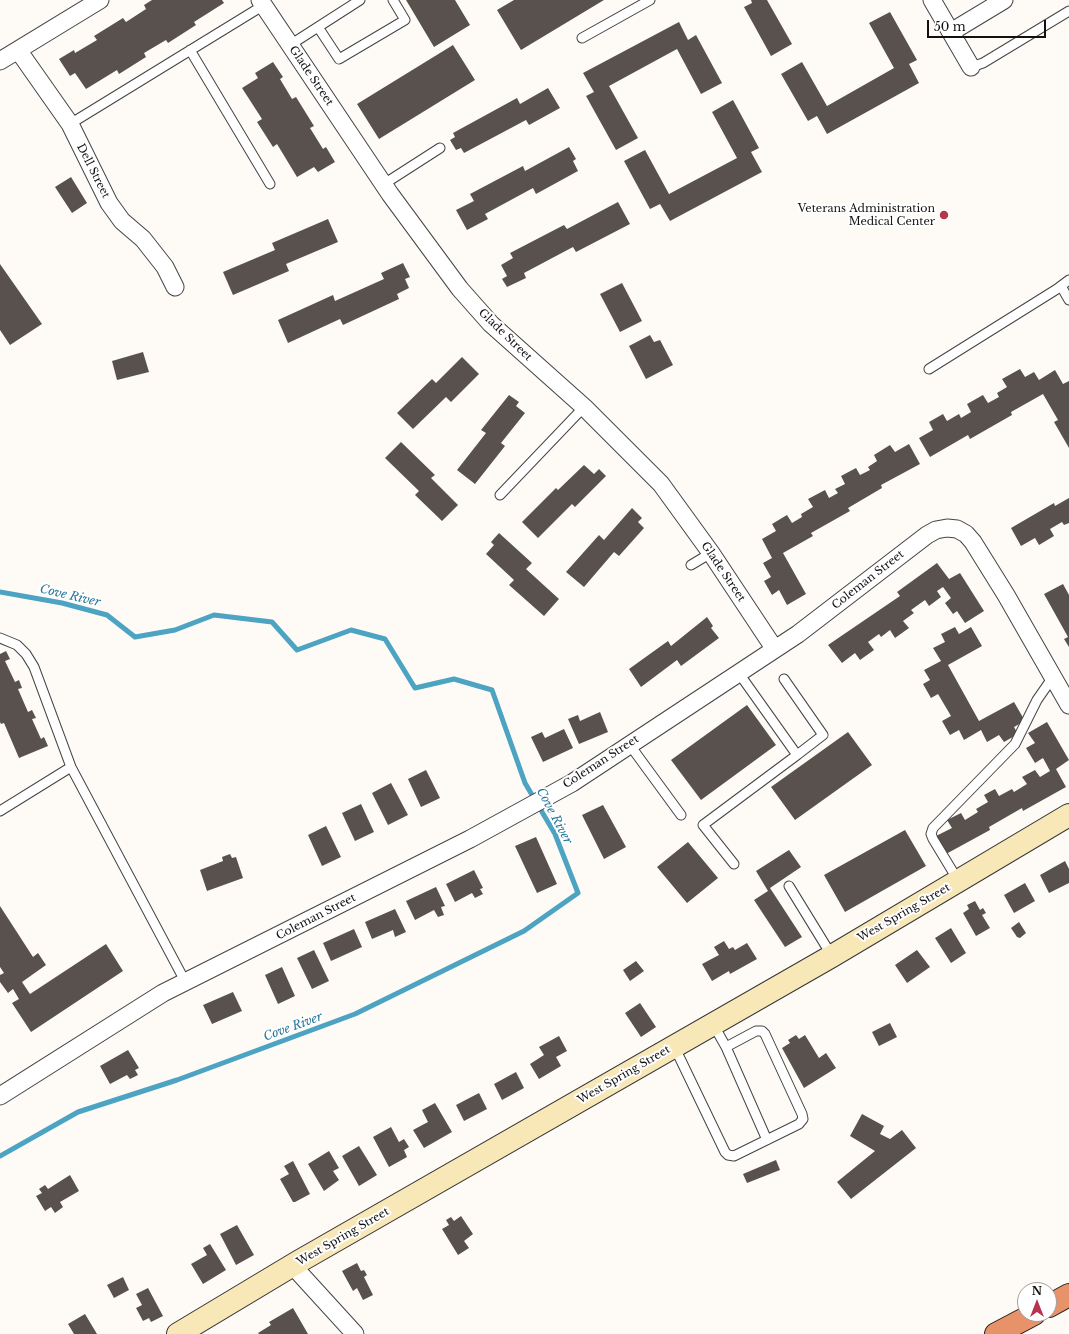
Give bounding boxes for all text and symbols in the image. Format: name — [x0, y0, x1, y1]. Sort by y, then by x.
scale bar — [929, 12, 1048, 38]
text: 50 m — [934, 19, 966, 34]
street label: Glade Street — [286, 44, 336, 108]
street label: Dell Street — [74, 142, 112, 200]
place label: Veterans Administration Medical Center — [798, 202, 935, 228]
marker: Veterans Administration Medical Center — [938, 209, 950, 221]
street label: Glade Street — [476, 306, 534, 364]
street label: Glade Street — [698, 540, 748, 604]
street label: Coleman Street — [829, 548, 907, 612]
water label: Cove River — [38, 582, 102, 610]
street label: Coleman Street — [561, 733, 641, 791]
water label: Cove River — [533, 785, 575, 847]
street label: West Spring Street — [855, 881, 953, 945]
street label: Coleman Street — [274, 891, 358, 943]
water label: Cove River — [262, 1010, 324, 1044]
street label: West Spring Street — [575, 1043, 673, 1107]
street label: West Spring Street — [294, 1205, 392, 1269]
north arrow — [1017, 1282, 1057, 1322]
text: N — [1032, 1284, 1042, 1298]

